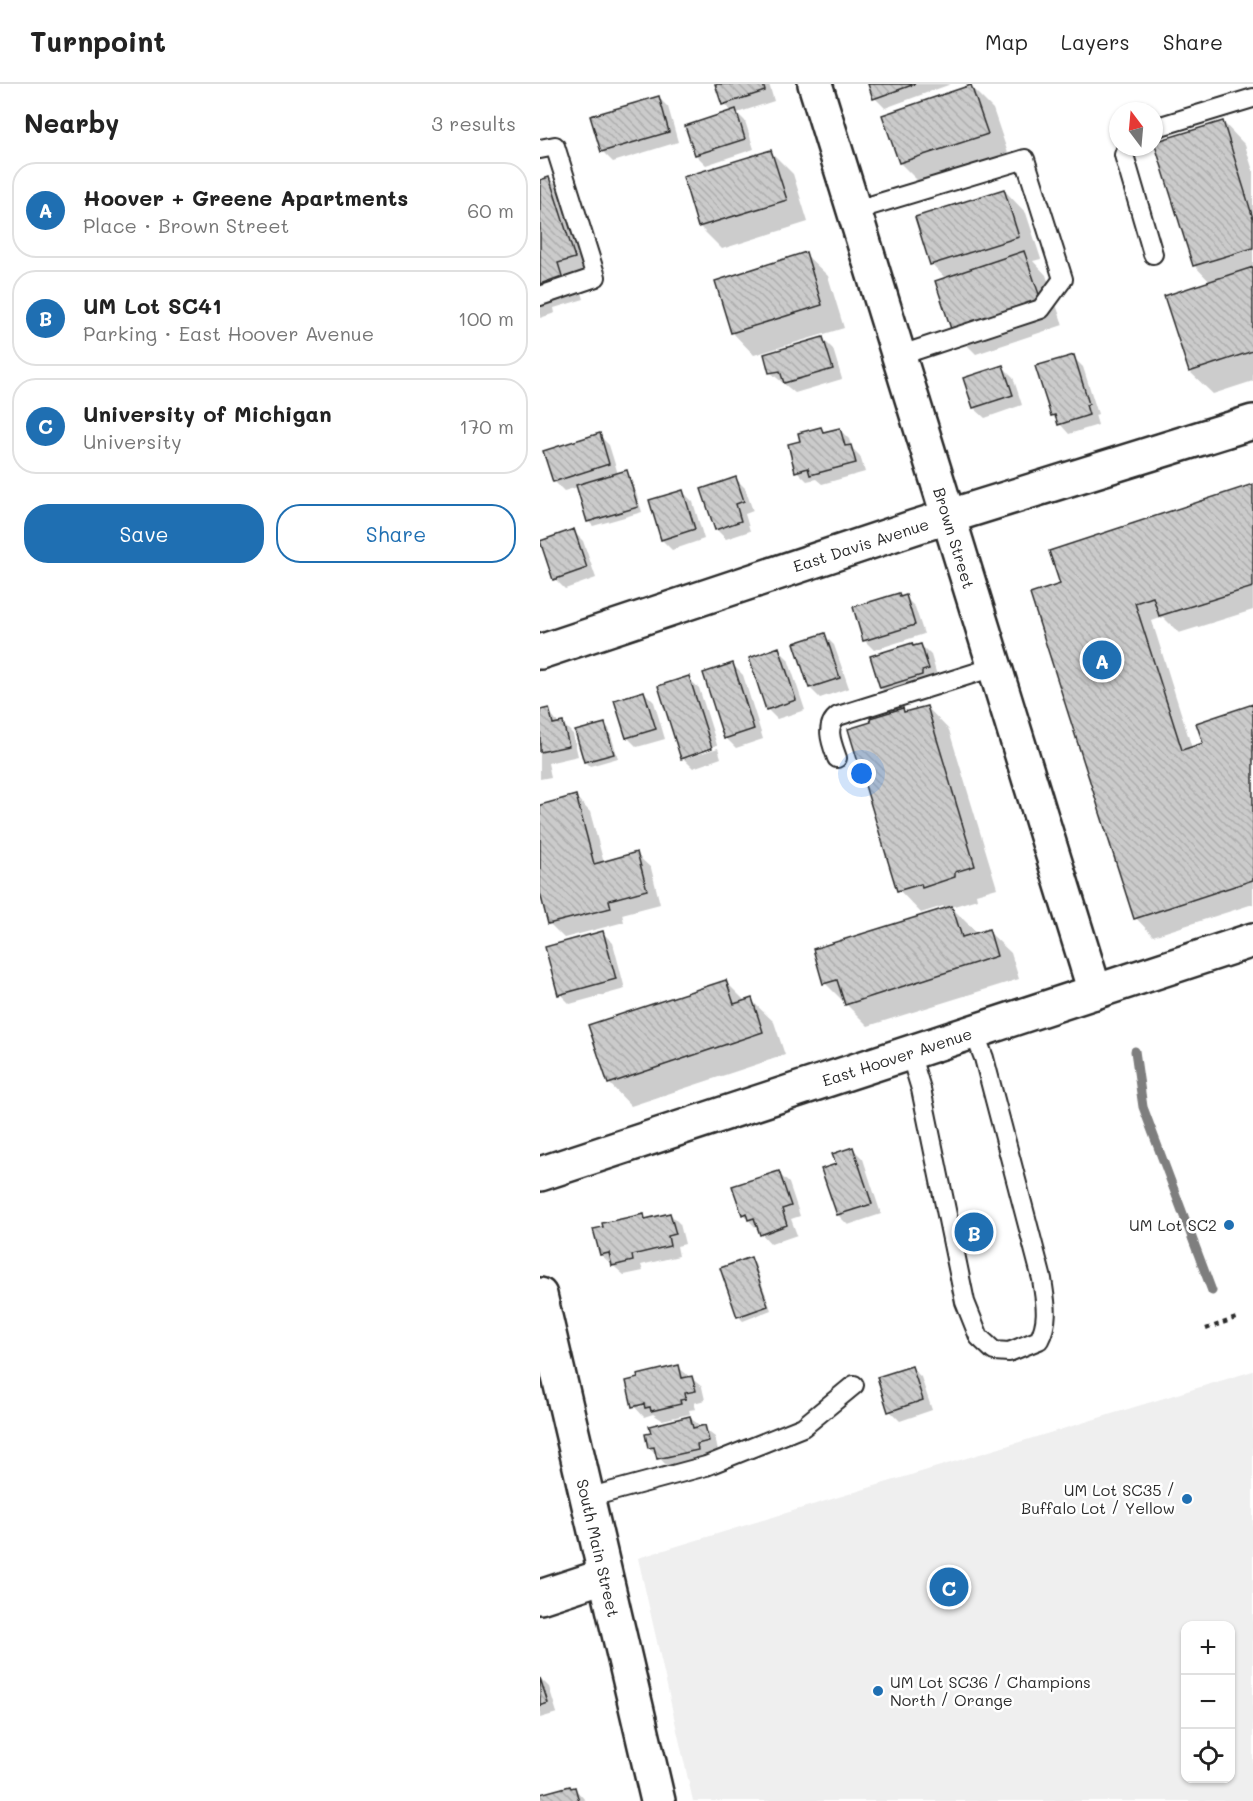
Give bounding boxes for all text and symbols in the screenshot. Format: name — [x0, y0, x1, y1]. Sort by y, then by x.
text: Turnpoint — [30, 23, 166, 59]
text: Map — [985, 28, 1028, 55]
text: Layers — [1061, 28, 1130, 55]
text: Share — [1163, 28, 1223, 55]
north arrow — [1109, 102, 1163, 156]
text: Nearby — [24, 106, 119, 140]
text: 3 results — [431, 110, 516, 136]
text: Hoover + Greene Apartments — [83, 183, 408, 212]
text: A — [39, 197, 52, 223]
text: 60 m — [467, 197, 514, 223]
text: Place · Brown Street — [83, 212, 289, 238]
text: UM Lot SC41 — [83, 291, 222, 320]
text: B — [39, 305, 52, 331]
text: 100 m — [458, 305, 514, 331]
text: Parking · East Hoover Avenue — [83, 320, 374, 346]
text: University of Michigan — [83, 399, 332, 428]
text: C — [38, 413, 53, 439]
text: 170 m — [459, 413, 514, 439]
text: University — [83, 428, 182, 454]
street label: Brown Street — [929, 485, 980, 591]
button: Save — [24, 504, 264, 563]
button: Share — [276, 504, 516, 563]
street label: East Davis Avenue — [790, 513, 931, 576]
pin: A — [1082, 638, 1122, 682]
your location — [847, 759, 876, 788]
street label: East Hoover Avenue — [819, 1022, 974, 1091]
pin: B — [954, 1210, 994, 1254]
place label: UM Lot SC2 — [1129, 1214, 1217, 1235]
marker: UM Lot SC2 — [1222, 1218, 1236, 1232]
street label: South Main Street — [572, 1477, 625, 1619]
place label: UM Lot SC35 / Buffalo Lot / Yellow — [1021, 1479, 1175, 1518]
marker: UM Lot SC35 / Buffalo Lot / Yellow — [1180, 1492, 1194, 1506]
pin: C — [930, 1564, 968, 1610]
map controls — [1181, 1621, 1235, 1783]
button: + — [1181, 1621, 1235, 1675]
place label: UM Lot SC36 / Champions North / Orange — [890, 1671, 1091, 1710]
button: − — [1181, 1675, 1235, 1729]
marker: UM Lot SC36 / Champions North / Orange — [871, 1684, 885, 1698]
button: locate — [1181, 1729, 1235, 1783]

